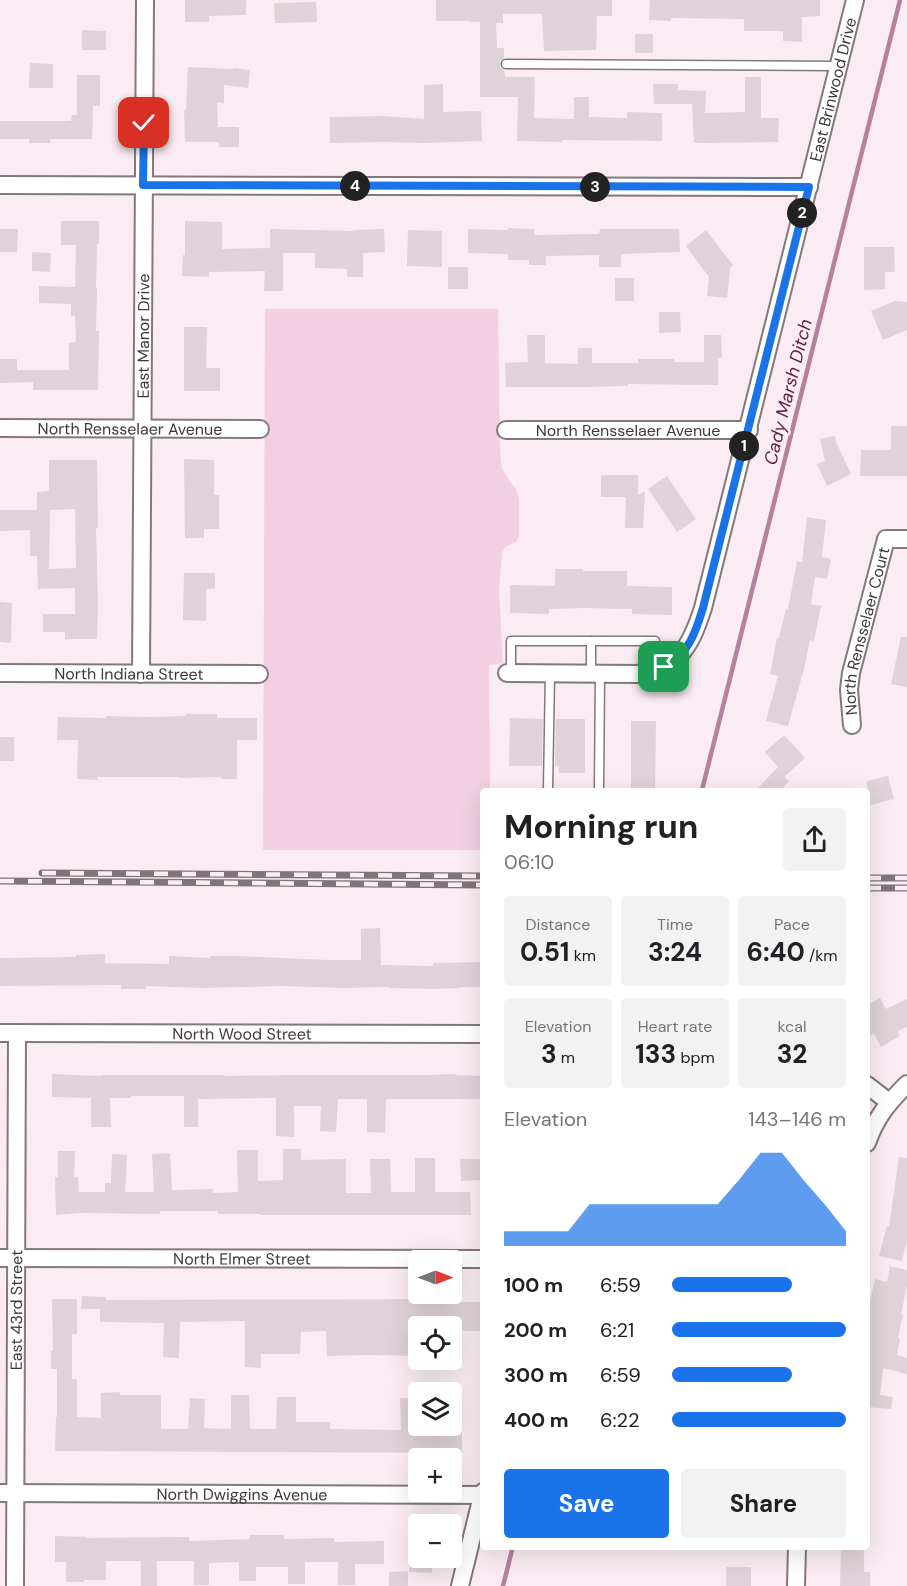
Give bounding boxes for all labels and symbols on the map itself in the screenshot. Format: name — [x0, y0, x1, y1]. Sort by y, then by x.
street label: East Brinwood Drive — [805, 15, 861, 164]
pin — [118, 97, 169, 148]
pin: 4 — [340, 171, 370, 201]
pin: 3 — [580, 172, 610, 202]
pin: 2 — [787, 198, 817, 228]
street label: East Manor Drive — [132, 273, 154, 399]
water label: Cady Marsh Ditch — [758, 316, 818, 468]
street label: North Rensselaer Avenue — [38, 418, 222, 439]
street label: North Rensselaer Avenue — [536, 420, 720, 441]
pin: 1 — [729, 431, 759, 461]
street label: North Rensselaer Court — [838, 544, 894, 716]
pin — [638, 641, 689, 692]
street label: North Indiana Street — [54, 663, 204, 684]
street label: North Wood Street — [172, 1023, 312, 1044]
street label: North Elmer Street — [173, 1248, 311, 1269]
street label: East 43rd Street — [5, 1250, 27, 1370]
north arrow — [408, 1250, 462, 1304]
street label: North Dwiggins Avenue — [156, 1483, 328, 1505]

